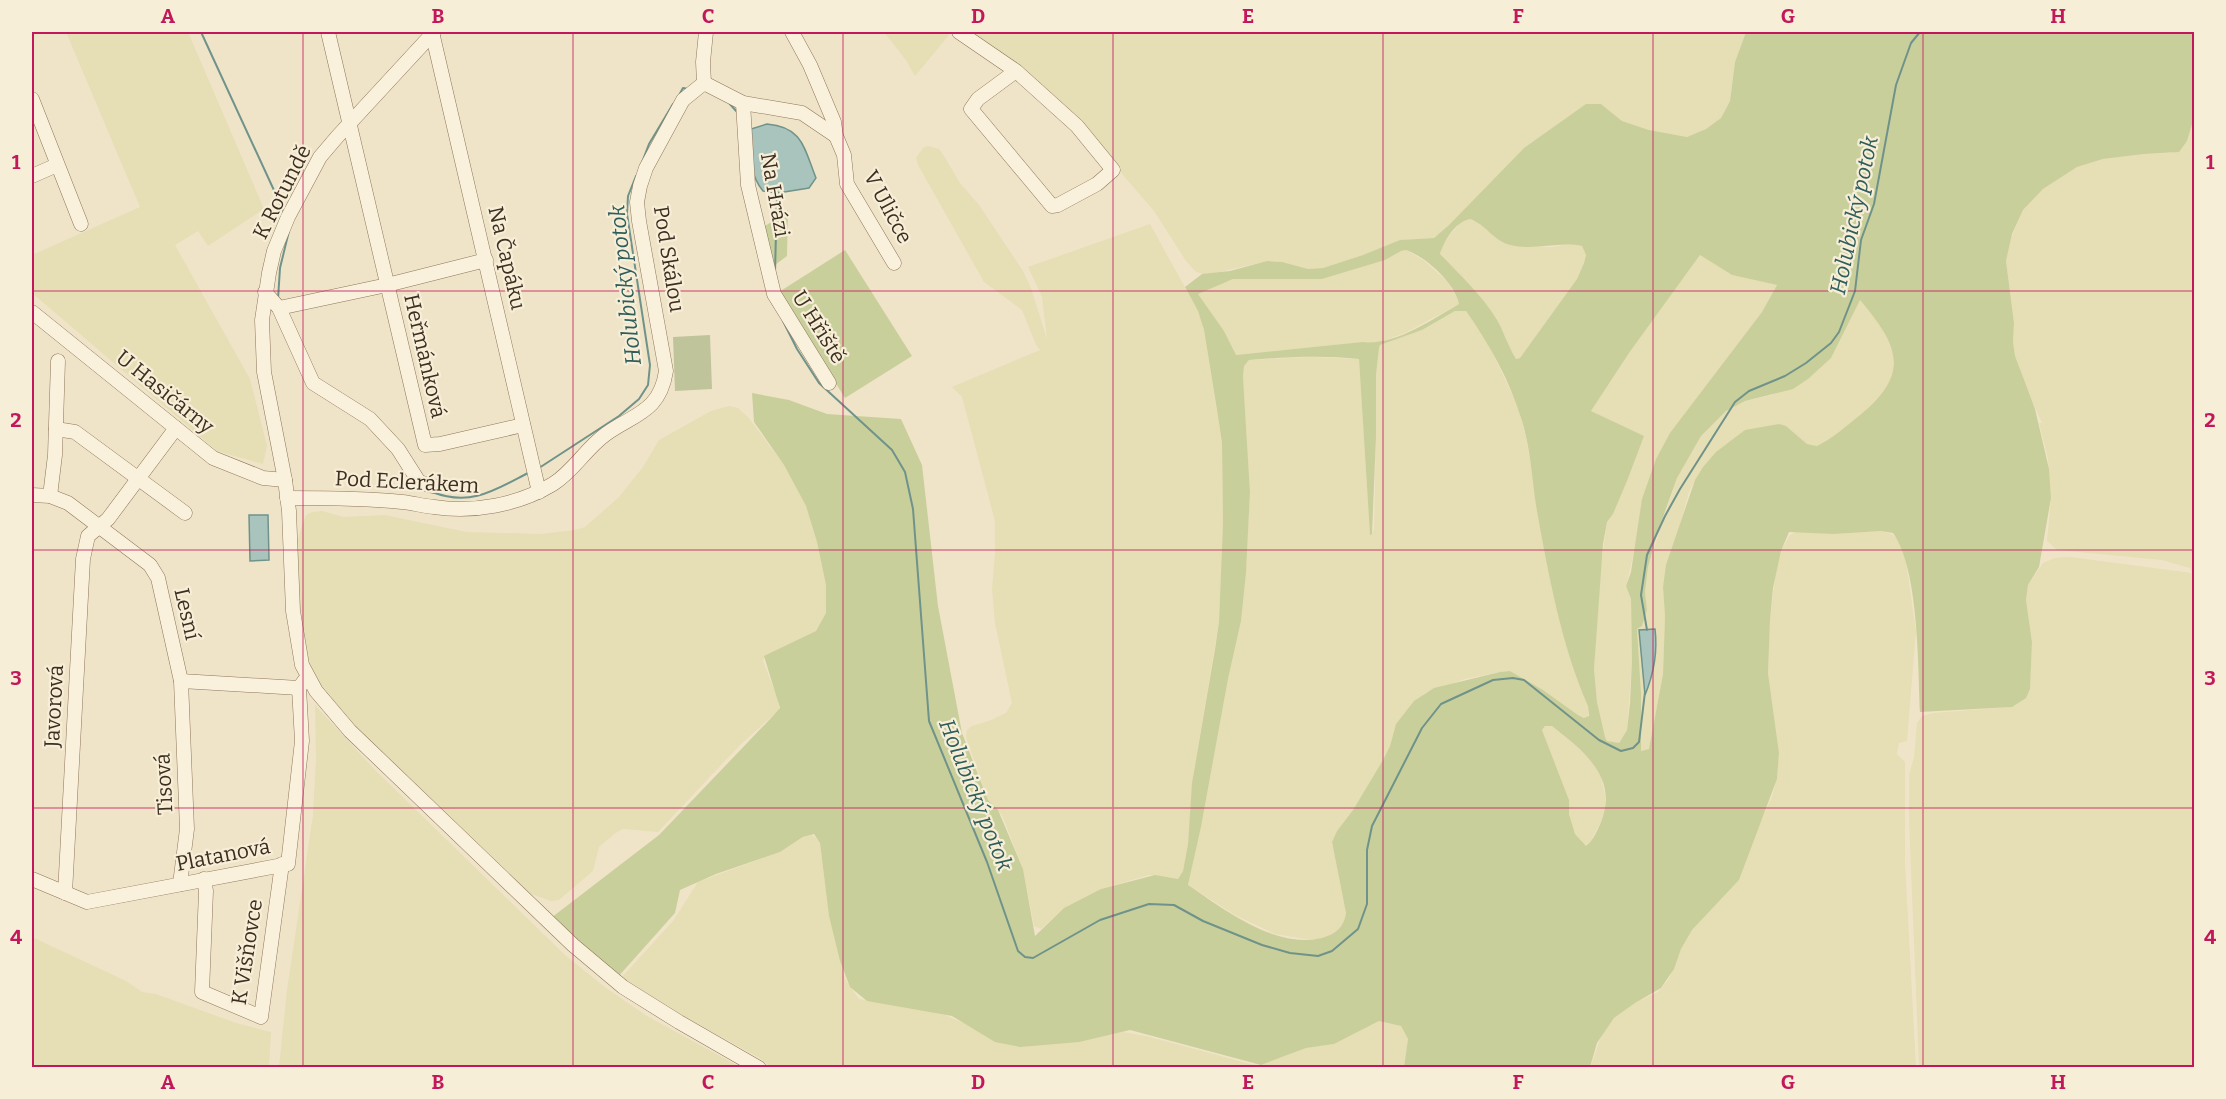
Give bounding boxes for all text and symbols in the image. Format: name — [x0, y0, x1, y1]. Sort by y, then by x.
text: A — [161, 4, 176, 28]
text: B — [432, 4, 445, 28]
text: C — [702, 4, 714, 28]
text: D — [971, 4, 985, 28]
text: E — [1242, 4, 1254, 28]
text: F — [1512, 4, 1524, 28]
text: G — [1781, 4, 1795, 28]
text: H — [2050, 4, 2066, 28]
water label: Holubický potok — [1824, 132, 1884, 297]
street label: K Rotundě — [247, 140, 317, 244]
text: 1 — [12, 150, 21, 174]
text: 1 — [2206, 150, 2215, 174]
street label: Na Hrázi — [755, 151, 795, 239]
street label: V Uličce — [858, 166, 918, 248]
water label: Holubický potok — [603, 202, 647, 367]
street label: Na Čapáku — [482, 204, 532, 312]
street label: Pod Skálou — [648, 204, 690, 314]
street label: U Hřiště — [787, 286, 851, 368]
street label: Heřmánková — [398, 291, 452, 421]
street label: U Hasičárny — [111, 345, 220, 440]
text: 2 — [10, 408, 22, 432]
text: 2 — [2204, 408, 2216, 432]
street label: Pod Eclerákem — [334, 465, 480, 499]
street label: Lesní — [168, 586, 206, 643]
street label: Javorová — [39, 663, 69, 749]
text: 3 — [10, 666, 22, 690]
text: 3 — [2204, 666, 2216, 690]
water label: Holubický potok — [933, 715, 1019, 876]
street label: Tisová — [149, 752, 179, 816]
street label: Platanová — [174, 833, 273, 877]
street label: K Višňovce — [226, 897, 268, 1007]
text: 4 — [10, 925, 22, 949]
text: 4 — [2204, 925, 2216, 949]
text: A — [161, 1070, 176, 1094]
text: B — [432, 1070, 445, 1094]
text: C — [702, 1070, 714, 1094]
text: D — [971, 1070, 985, 1094]
text: E — [1242, 1070, 1254, 1094]
text: F — [1512, 1070, 1524, 1094]
text: G — [1781, 1070, 1795, 1094]
text: H — [2050, 1070, 2066, 1094]

